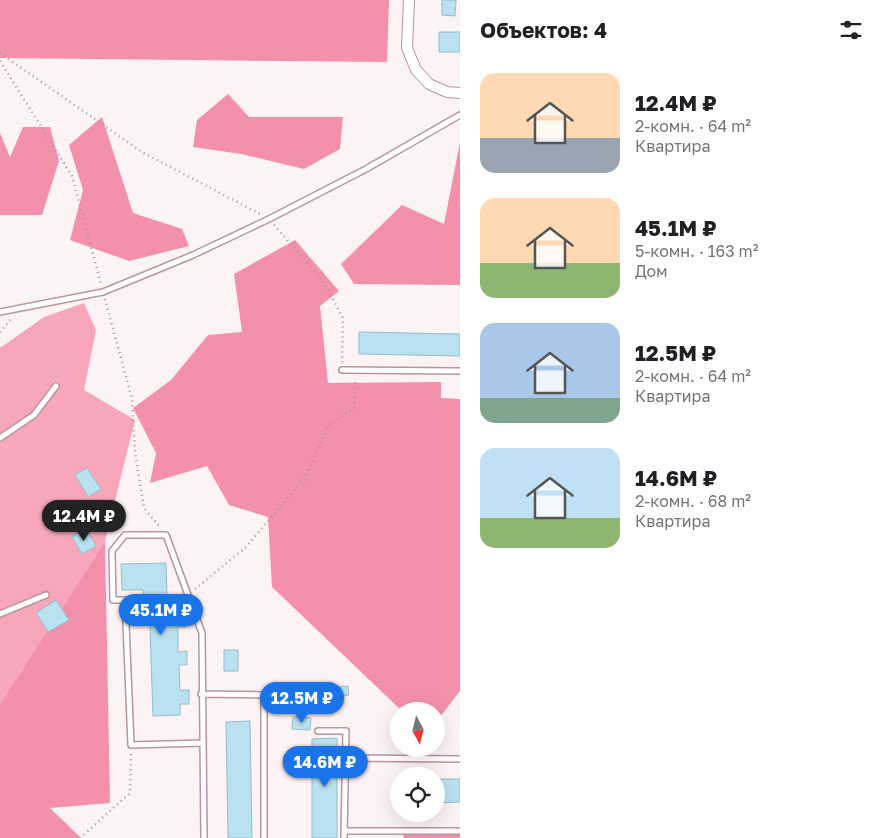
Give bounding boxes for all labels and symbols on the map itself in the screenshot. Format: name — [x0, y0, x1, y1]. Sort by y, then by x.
pin: 12.4M ₽ — [38, 500, 130, 542]
pin: 45.1M ₽ — [115, 594, 207, 636]
pin: 12.5M ₽ — [256, 682, 348, 724]
north arrow — [390, 702, 445, 758]
pin: 14.6M ₽ — [279, 746, 371, 788]

